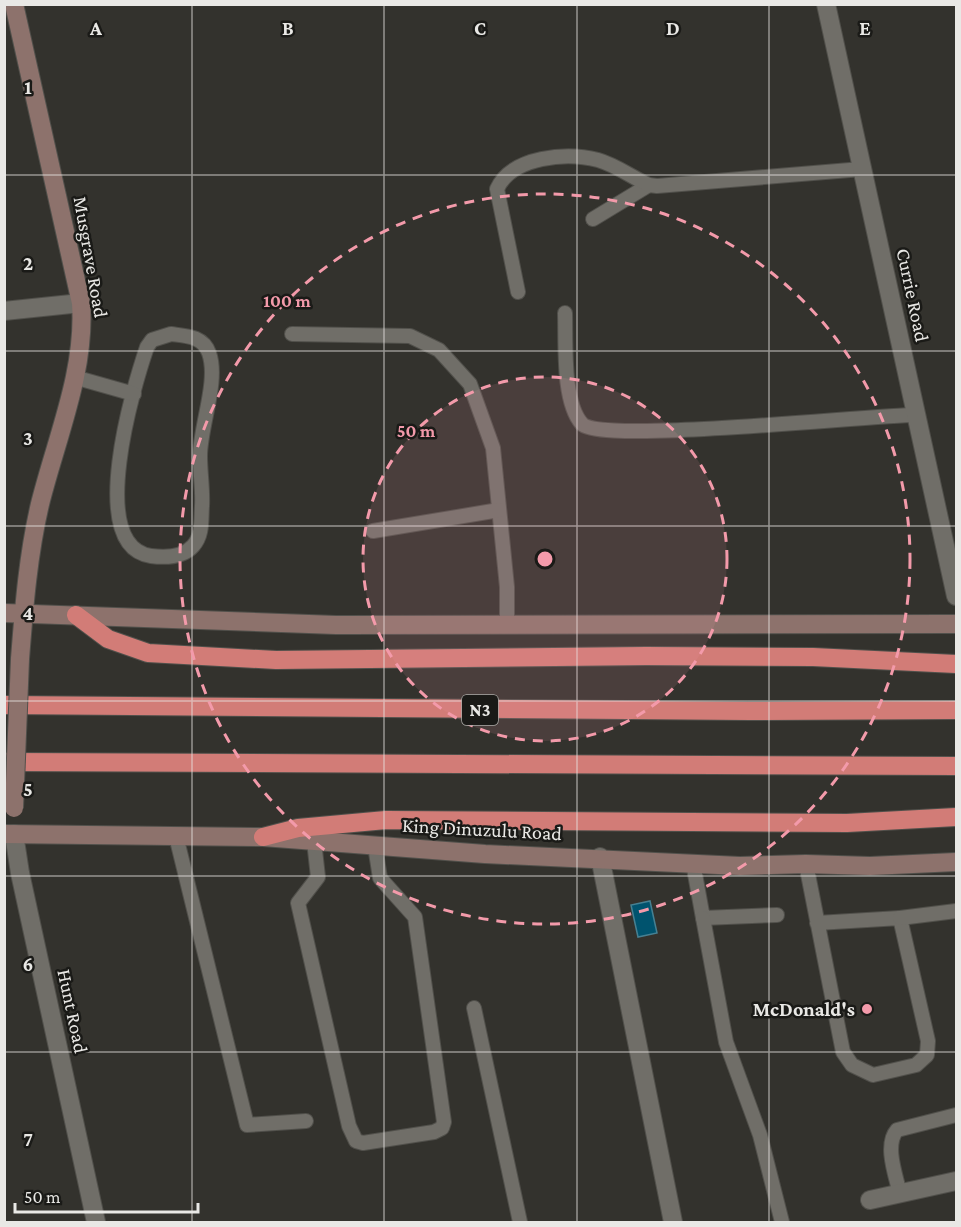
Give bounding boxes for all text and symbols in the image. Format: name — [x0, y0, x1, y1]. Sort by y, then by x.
text: A — [89, 17, 103, 39]
text: B — [282, 17, 294, 39]
text: C — [474, 17, 486, 39]
text: D — [666, 17, 680, 39]
text: E — [859, 17, 871, 39]
text: 1 — [24, 76, 32, 98]
street label: Musgrave Road — [69, 195, 113, 320]
street label: Currie Road — [892, 246, 934, 344]
text: 2 — [23, 252, 33, 274]
text: 100 m — [263, 291, 311, 311]
text: 50 m — [397, 421, 436, 441]
text: 3 — [23, 427, 33, 449]
centre of rings — [535, 549, 555, 569]
text: 4 — [23, 602, 34, 624]
road number: N3 — [462, 695, 498, 725]
text: 5 — [23, 778, 33, 800]
street label: King Dinuzulu Road — [401, 814, 563, 845]
text: 6 — [23, 953, 33, 975]
street label: Hunt Road — [53, 967, 93, 1056]
place label: McDonald's — [753, 998, 855, 1020]
marker: McDonald's — [860, 1002, 874, 1016]
text: 7 — [23, 1128, 33, 1150]
scale bar — [15, 1176, 198, 1214]
text: 50 m — [24, 1187, 61, 1207]

